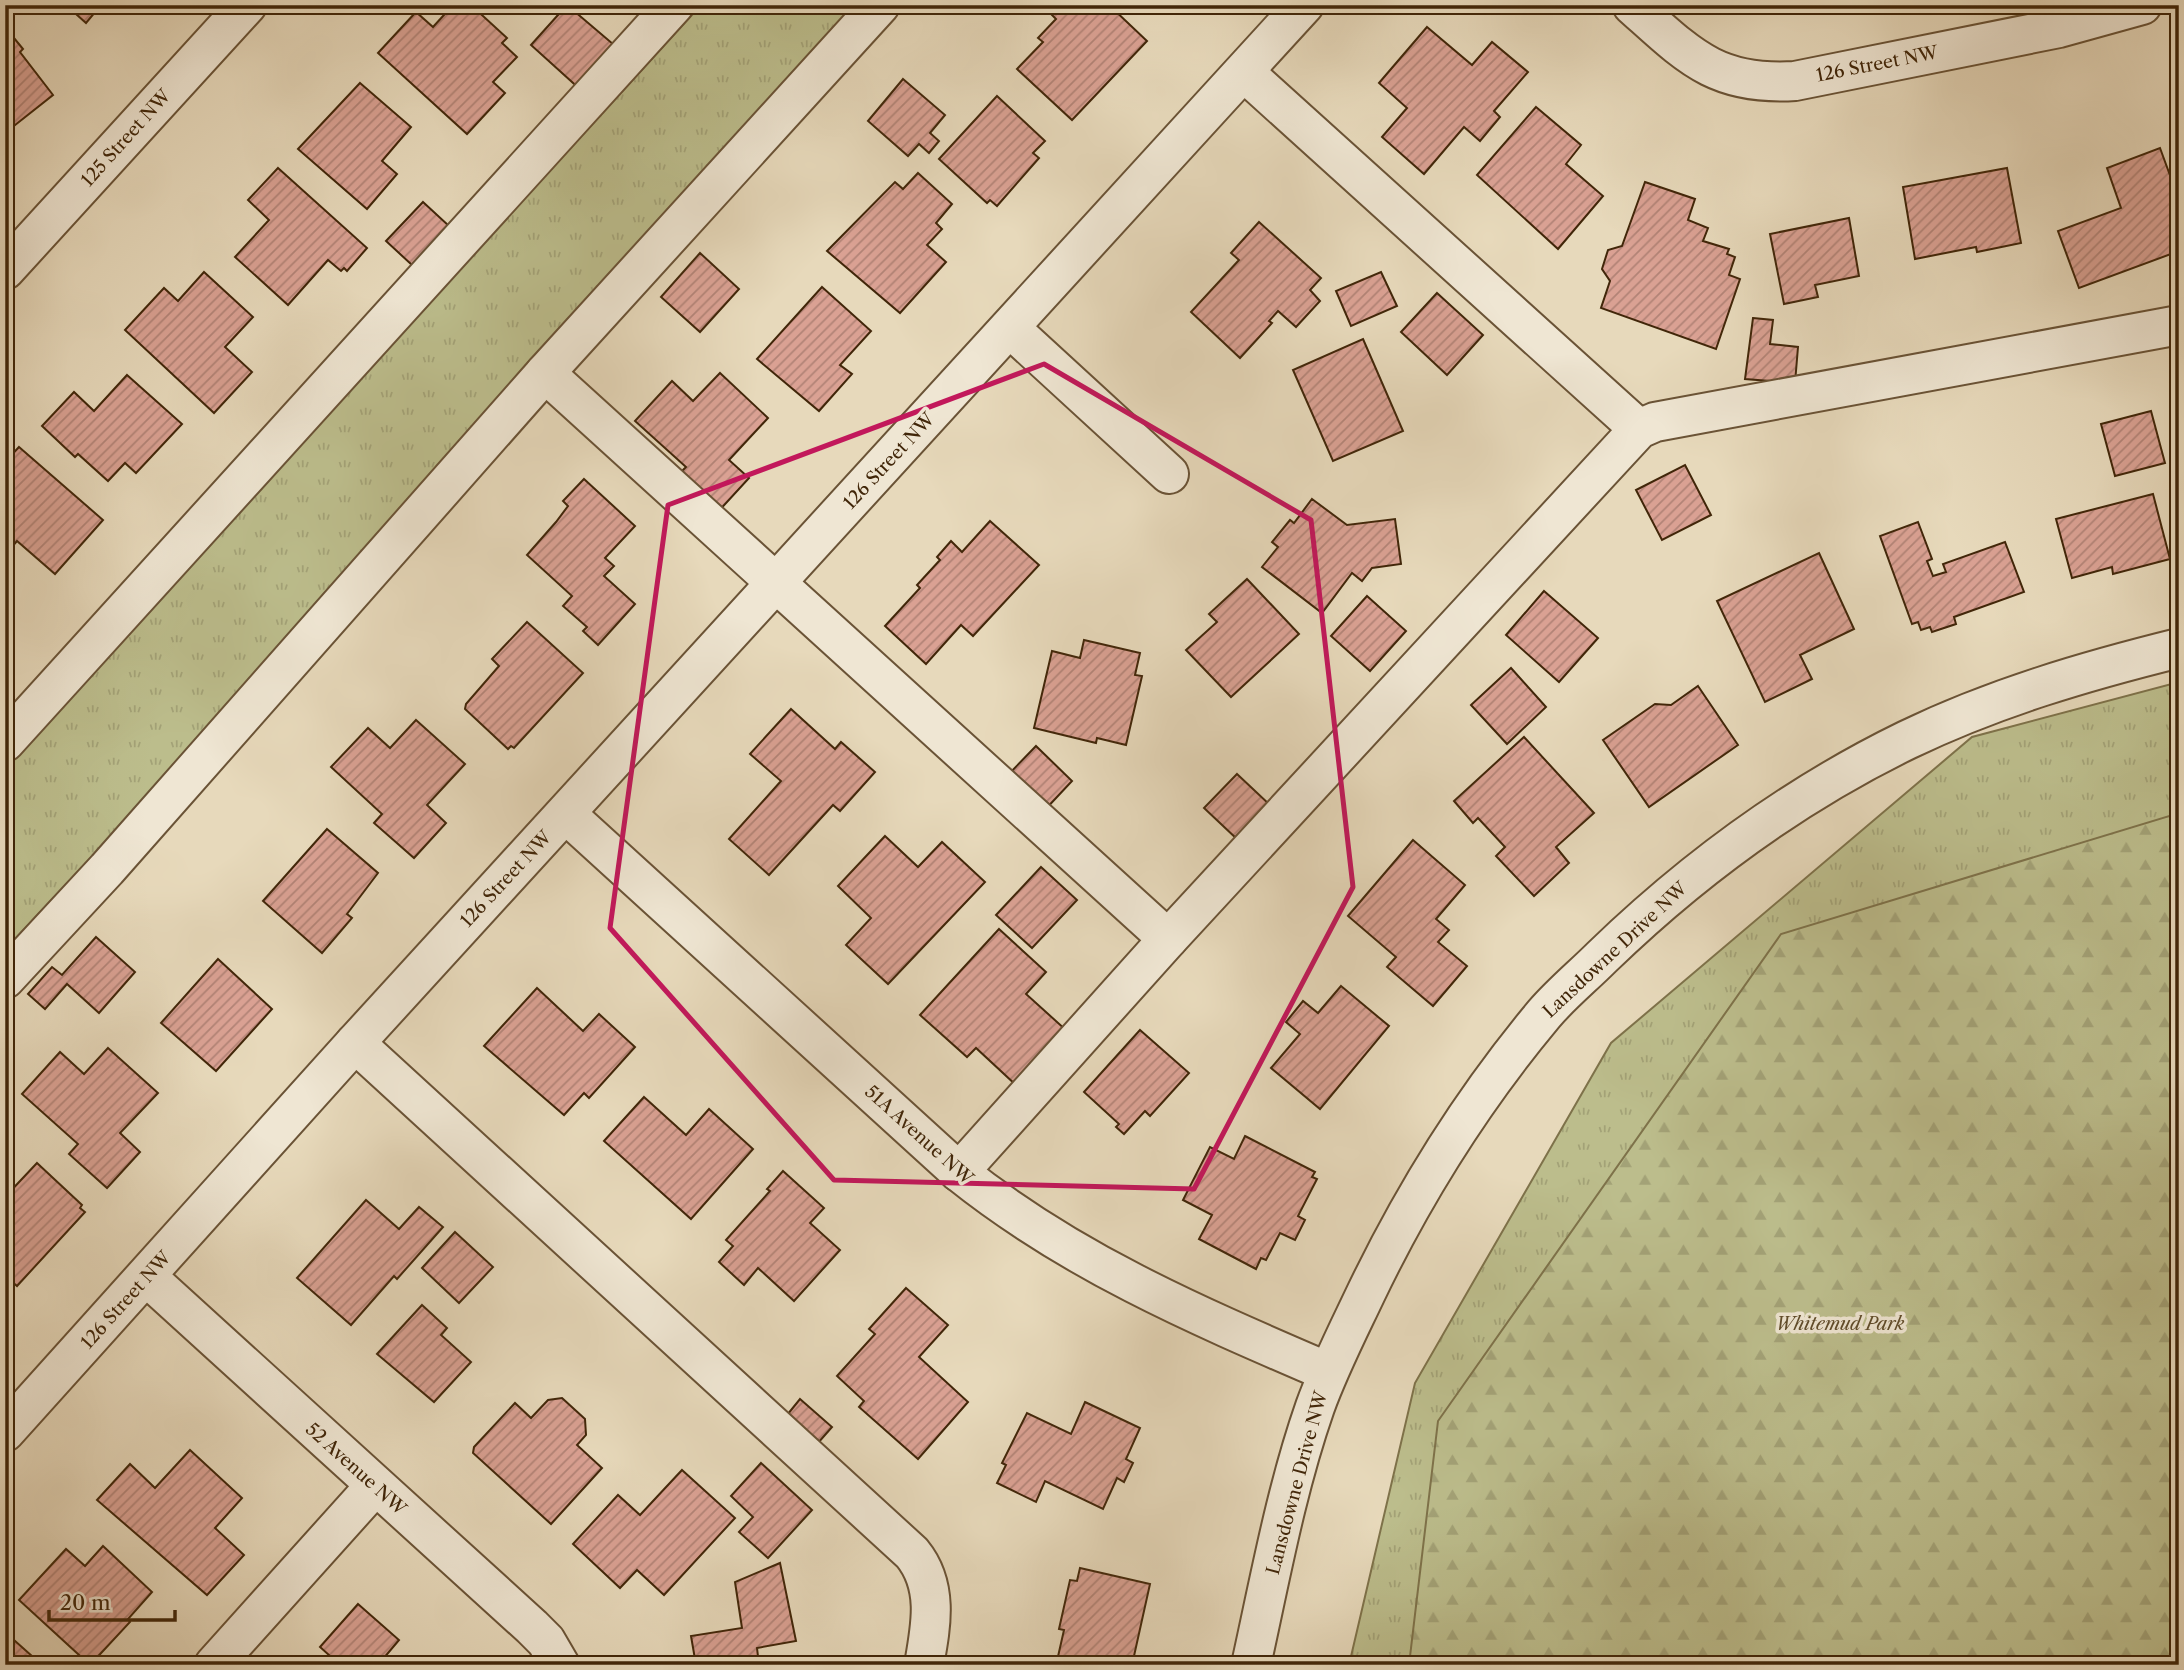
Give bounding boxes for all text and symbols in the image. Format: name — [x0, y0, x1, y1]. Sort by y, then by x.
street label: 126 Street NW — [1814, 41, 1941, 87]
street label: 125 Street NW — [77, 84, 176, 191]
street label: 126 Street NW — [839, 407, 940, 514]
street label: 126 Street NW — [456, 825, 557, 932]
street label: Lansdowne Drive NW — [1538, 877, 1693, 1023]
street label: 51A Avenue NW — [860, 1081, 979, 1190]
street label: 126 Street NW — [76, 1246, 176, 1353]
park label: Whitemud Park — [1776, 1313, 1905, 1335]
street label: Lansdowne Drive NW — [1262, 1388, 1332, 1577]
street label: 52 Avenue NW — [301, 1418, 412, 1521]
scale bar — [49, 1579, 175, 1623]
text: 20 m — [60, 1590, 111, 1615]

